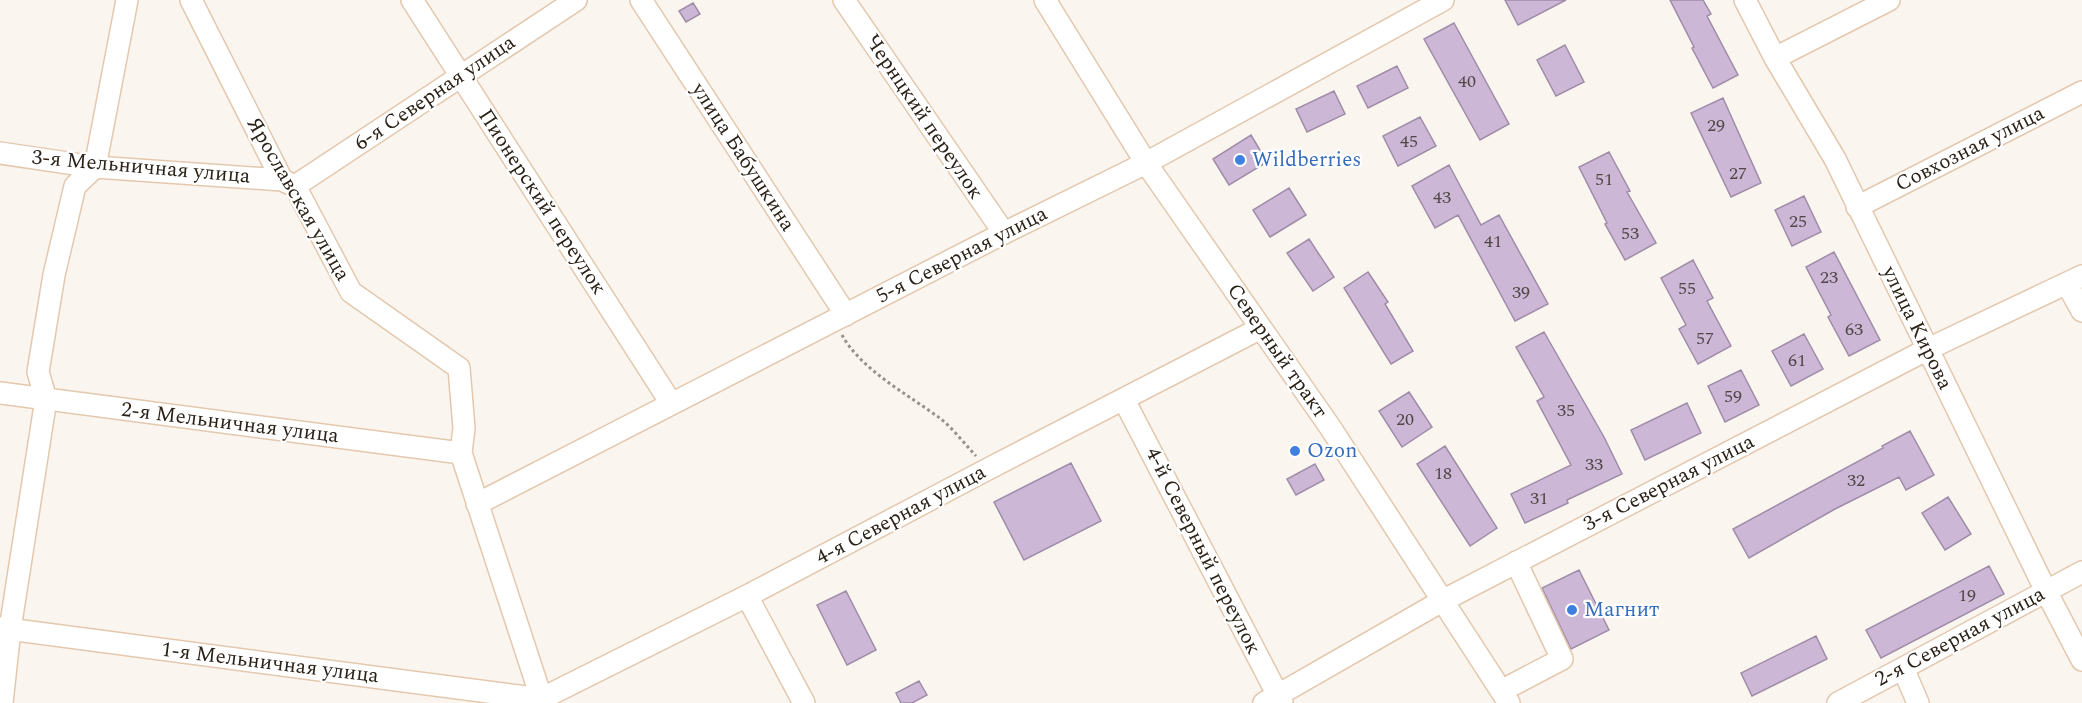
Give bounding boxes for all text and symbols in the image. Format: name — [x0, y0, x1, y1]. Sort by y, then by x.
street label: 6-я Северная улица — [348, 27, 523, 159]
street label: Чернцкий переулок — [857, 28, 991, 206]
house number: 40 — [1458, 68, 1476, 95]
street label: улица Бабушкина — [682, 75, 804, 238]
street label: Совхозная улица — [1890, 97, 2051, 200]
street label: Пионерский переулок — [470, 103, 614, 302]
street label: Ярославская улица — [238, 111, 358, 288]
house number: 29 — [1707, 112, 1725, 139]
house number: 45 — [1400, 128, 1418, 155]
street label: 3-я Мельничная улица — [30, 142, 252, 193]
place label: Wildberries — [1252, 144, 1361, 176]
marker: Wildberries — [1233, 153, 1247, 167]
house number: 27 — [1729, 160, 1747, 187]
house number: 51 — [1595, 166, 1613, 193]
house number: 43 — [1433, 184, 1451, 211]
street label: 5-я Северная улица — [871, 198, 1054, 312]
house number: 25 — [1789, 208, 1807, 235]
house number: 53 — [1621, 220, 1639, 247]
house number: 41 — [1484, 228, 1502, 255]
street label: улица Кирова — [1873, 260, 1961, 396]
house number: 23 — [1820, 264, 1838, 291]
house number: 55 — [1678, 275, 1696, 302]
street label: Северный тракт — [1218, 277, 1336, 425]
house number: 39 — [1512, 279, 1530, 306]
house number: 63 — [1845, 316, 1863, 343]
house number: 57 — [1696, 325, 1714, 352]
house number: 61 — [1788, 347, 1806, 374]
house number: 59 — [1724, 383, 1742, 410]
street label: 2-я Мельничная улица — [119, 394, 341, 452]
house number: 35 — [1557, 397, 1575, 424]
house number: 20 — [1396, 406, 1414, 433]
street label: 3-я Северная улица — [1578, 426, 1761, 540]
place label: Ozon — [1307, 435, 1357, 467]
street label: 4-й Северный переулок — [1137, 442, 1269, 661]
marker: Ozon — [1288, 444, 1302, 458]
house number: 33 — [1585, 451, 1603, 478]
street label: 4-я Северная улица — [810, 456, 992, 573]
house number: 18 — [1434, 460, 1452, 487]
house number: 32 — [1847, 467, 1865, 494]
house number: 31 — [1530, 485, 1548, 512]
street label: 2-я Северная улица — [1869, 578, 2051, 695]
house number: 19 — [1958, 582, 1976, 609]
place label: Магнит — [1584, 594, 1659, 626]
marker: Магнит — [1565, 603, 1579, 617]
street label: 1-я Мельничная улица — [159, 634, 381, 692]

